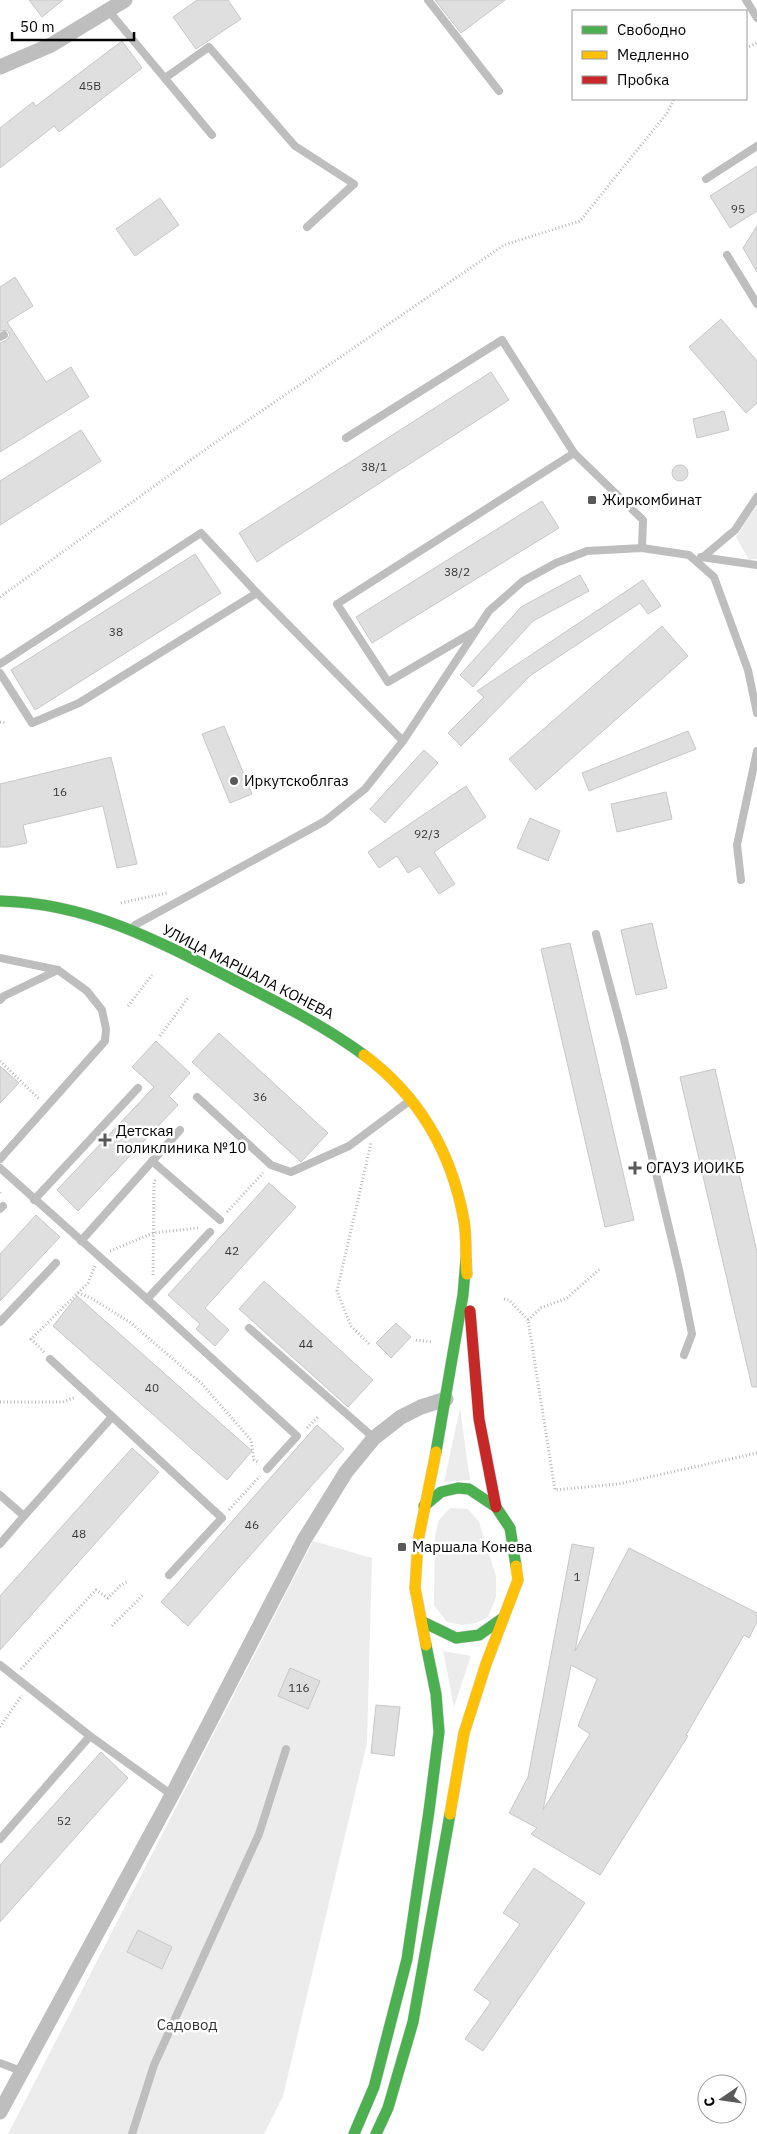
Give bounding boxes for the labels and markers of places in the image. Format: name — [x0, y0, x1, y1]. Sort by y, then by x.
place label: Жиркомбинат — [602, 490, 702, 509]
marker: Жиркомбинат — [586, 494, 598, 506]
place label: Иркутскоблгаз — [244, 771, 349, 790]
marker: Иркутскоблгаз — [228, 775, 240, 787]
place label: Детская поликлиника №10 — [116, 1121, 246, 1157]
marker: Детская поликлиника №10 — [98, 1133, 112, 1147]
place label: ОГАУЗ ИОИКБ — [646, 1158, 744, 1177]
marker: ОГАУЗ ИОИКБ — [628, 1161, 642, 1175]
place label: Маршала Конева — [412, 1537, 532, 1556]
marker: Маршала Конева — [396, 1541, 408, 1553]

